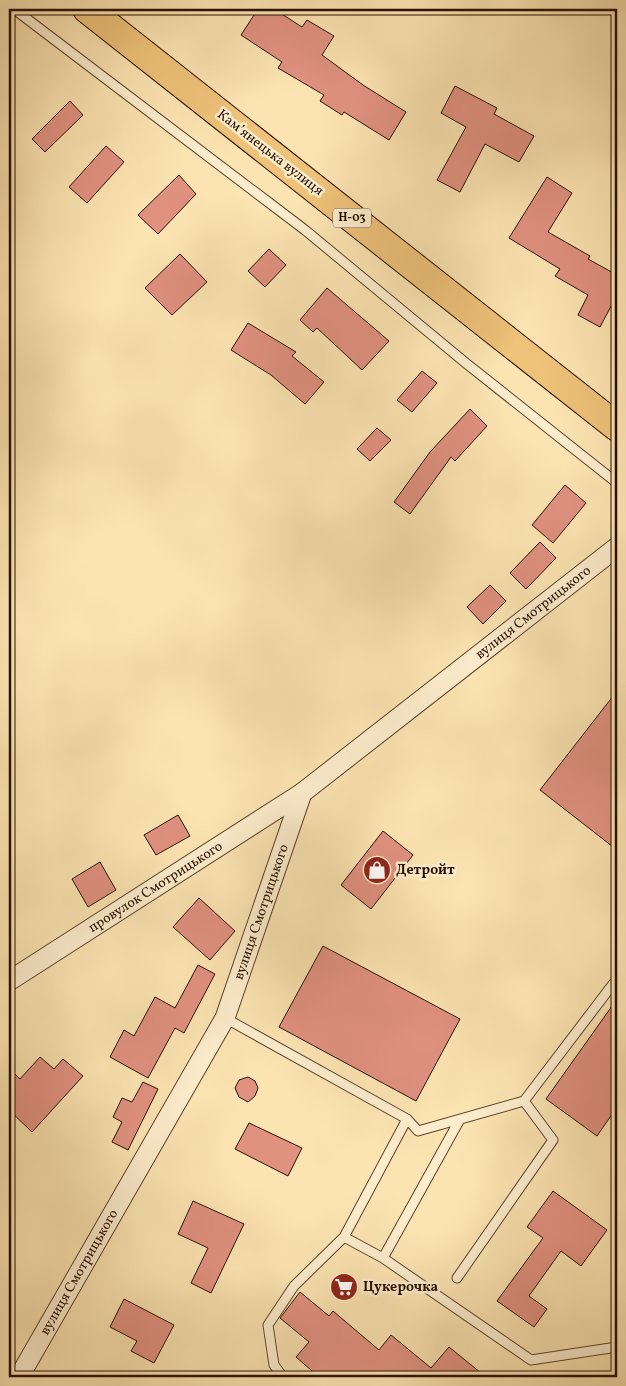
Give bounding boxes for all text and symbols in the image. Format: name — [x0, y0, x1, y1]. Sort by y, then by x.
street label: Камʼянецька вулиця — [213, 105, 327, 201]
road number: Н-03 — [333, 208, 371, 228]
street label: вулиця Смотрицького — [471, 561, 595, 664]
street label: провулок Смотрицького — [85, 837, 226, 937]
street label: вулиця Смотрицького — [229, 842, 293, 982]
shop icon: Детройт — [362, 855, 392, 885]
place label: Детройт — [396, 861, 455, 880]
street label: вулиця Смотрицького — [36, 1206, 123, 1338]
supermarket icon: Цукерочка — [329, 1272, 359, 1302]
place label: Цукерочка — [363, 1278, 439, 1297]

